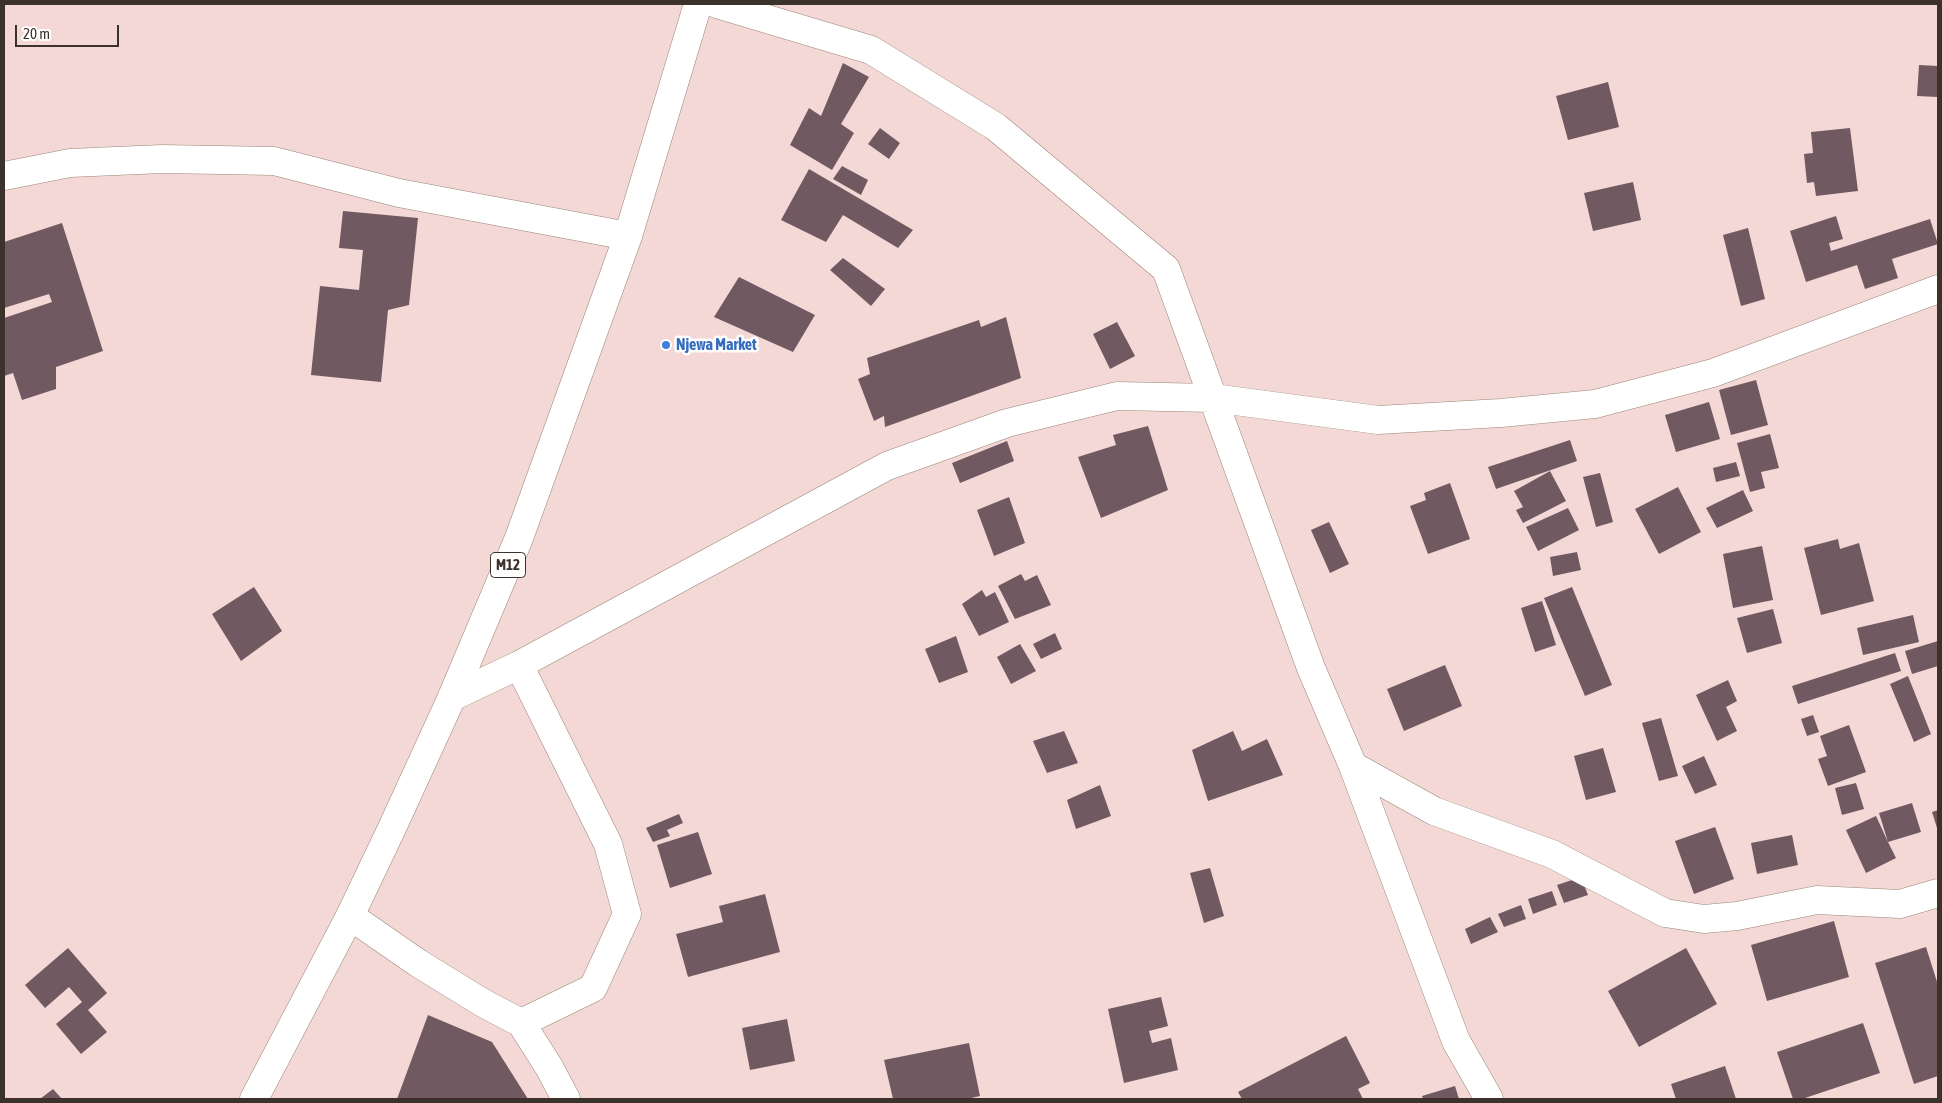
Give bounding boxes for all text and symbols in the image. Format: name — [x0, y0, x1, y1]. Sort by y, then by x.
scale bar — [18, 15, 121, 47]
text: 20 m — [23, 25, 50, 42]
place label: Njewa Market — [676, 335, 757, 355]
marker: Njewa Market — [660, 339, 672, 351]
road number: M12 — [490, 552, 526, 578]

